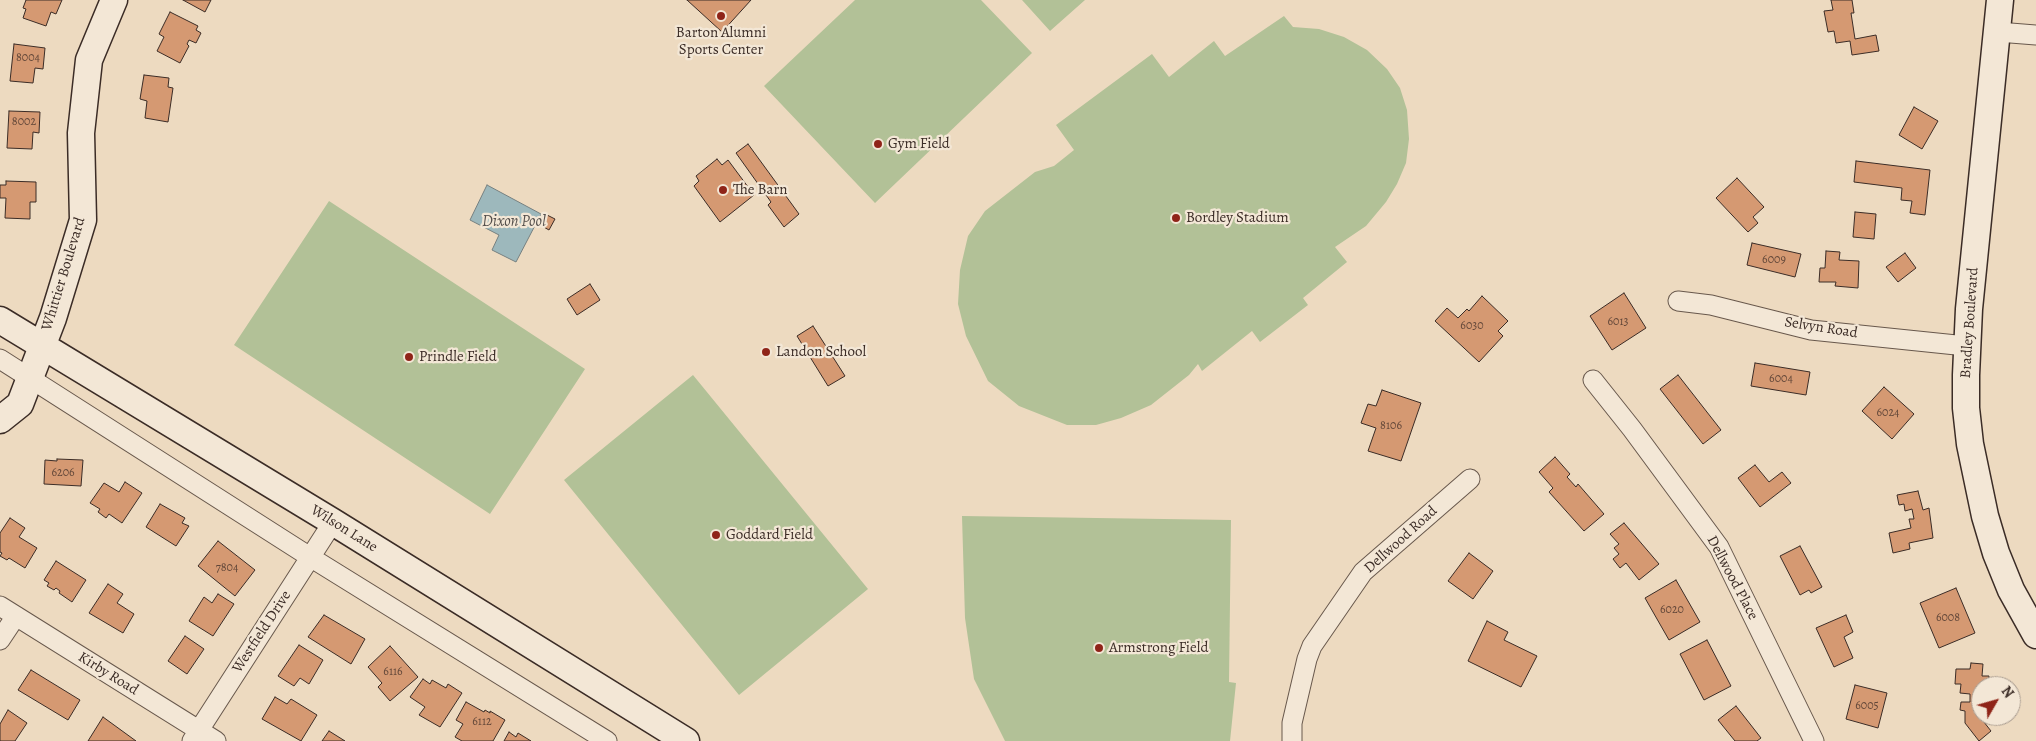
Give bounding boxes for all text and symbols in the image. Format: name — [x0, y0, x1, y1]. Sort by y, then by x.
marker: Barton Alumni Sports Center — [715, 10, 727, 22]
place label: Barton Alumni Sports Center — [676, 24, 766, 59]
house number: 8004 — [16, 51, 40, 65]
house number: 8002 — [12, 115, 36, 129]
place label: Gym Field — [888, 135, 950, 153]
marker: Gym Field — [872, 138, 884, 150]
place label: The Barn — [733, 181, 787, 199]
marker: The Barn — [717, 184, 729, 196]
place label: Bordley Stadium — [1186, 209, 1289, 227]
water label: Dixon Pool — [482, 212, 546, 232]
marker: Bordley Stadium — [1170, 212, 1182, 224]
street label: Whittier Boulevard — [38, 215, 90, 333]
house number: 6009 — [1762, 253, 1786, 267]
street label: Bradley Boulevard — [1957, 267, 1983, 379]
street label: Selvyn Road — [1783, 313, 1859, 343]
house number: 6013 — [1607, 315, 1629, 329]
house number: 6030 — [1460, 319, 1484, 333]
place label: Landon School — [776, 343, 866, 361]
marker: Landon School — [760, 346, 772, 358]
place label: Prindle Field — [419, 348, 497, 366]
marker: Prindle Field — [403, 351, 415, 363]
house number: 6004 — [1769, 372, 1793, 386]
house number: 6024 — [1876, 406, 1900, 420]
house number: 8106 — [1380, 419, 1402, 433]
house number: 6206 — [51, 466, 75, 480]
street label: Wilson Lane — [307, 501, 381, 557]
street label: Dellwood Road — [1361, 502, 1441, 578]
place label: Goddard Field — [726, 526, 813, 544]
marker: Goddard Field — [710, 529, 722, 541]
street label: Dellwood Place — [1702, 533, 1762, 623]
house number: 7804 — [216, 561, 238, 575]
street label: Westfield Drive — [229, 587, 295, 677]
house number: 6020 — [1660, 603, 1684, 617]
house number: 6008 — [1936, 611, 1960, 625]
place label: Armstrong Field — [1109, 639, 1208, 657]
marker: Armstrong Field — [1093, 642, 1105, 654]
street label: Kirby Road — [75, 648, 141, 700]
house number: 6116 — [383, 665, 403, 679]
north arrow — [1971, 676, 2021, 726]
text: N — [1997, 682, 2018, 702]
house number: 6005 — [1855, 699, 1879, 713]
house number: 6112 — [472, 715, 492, 729]

